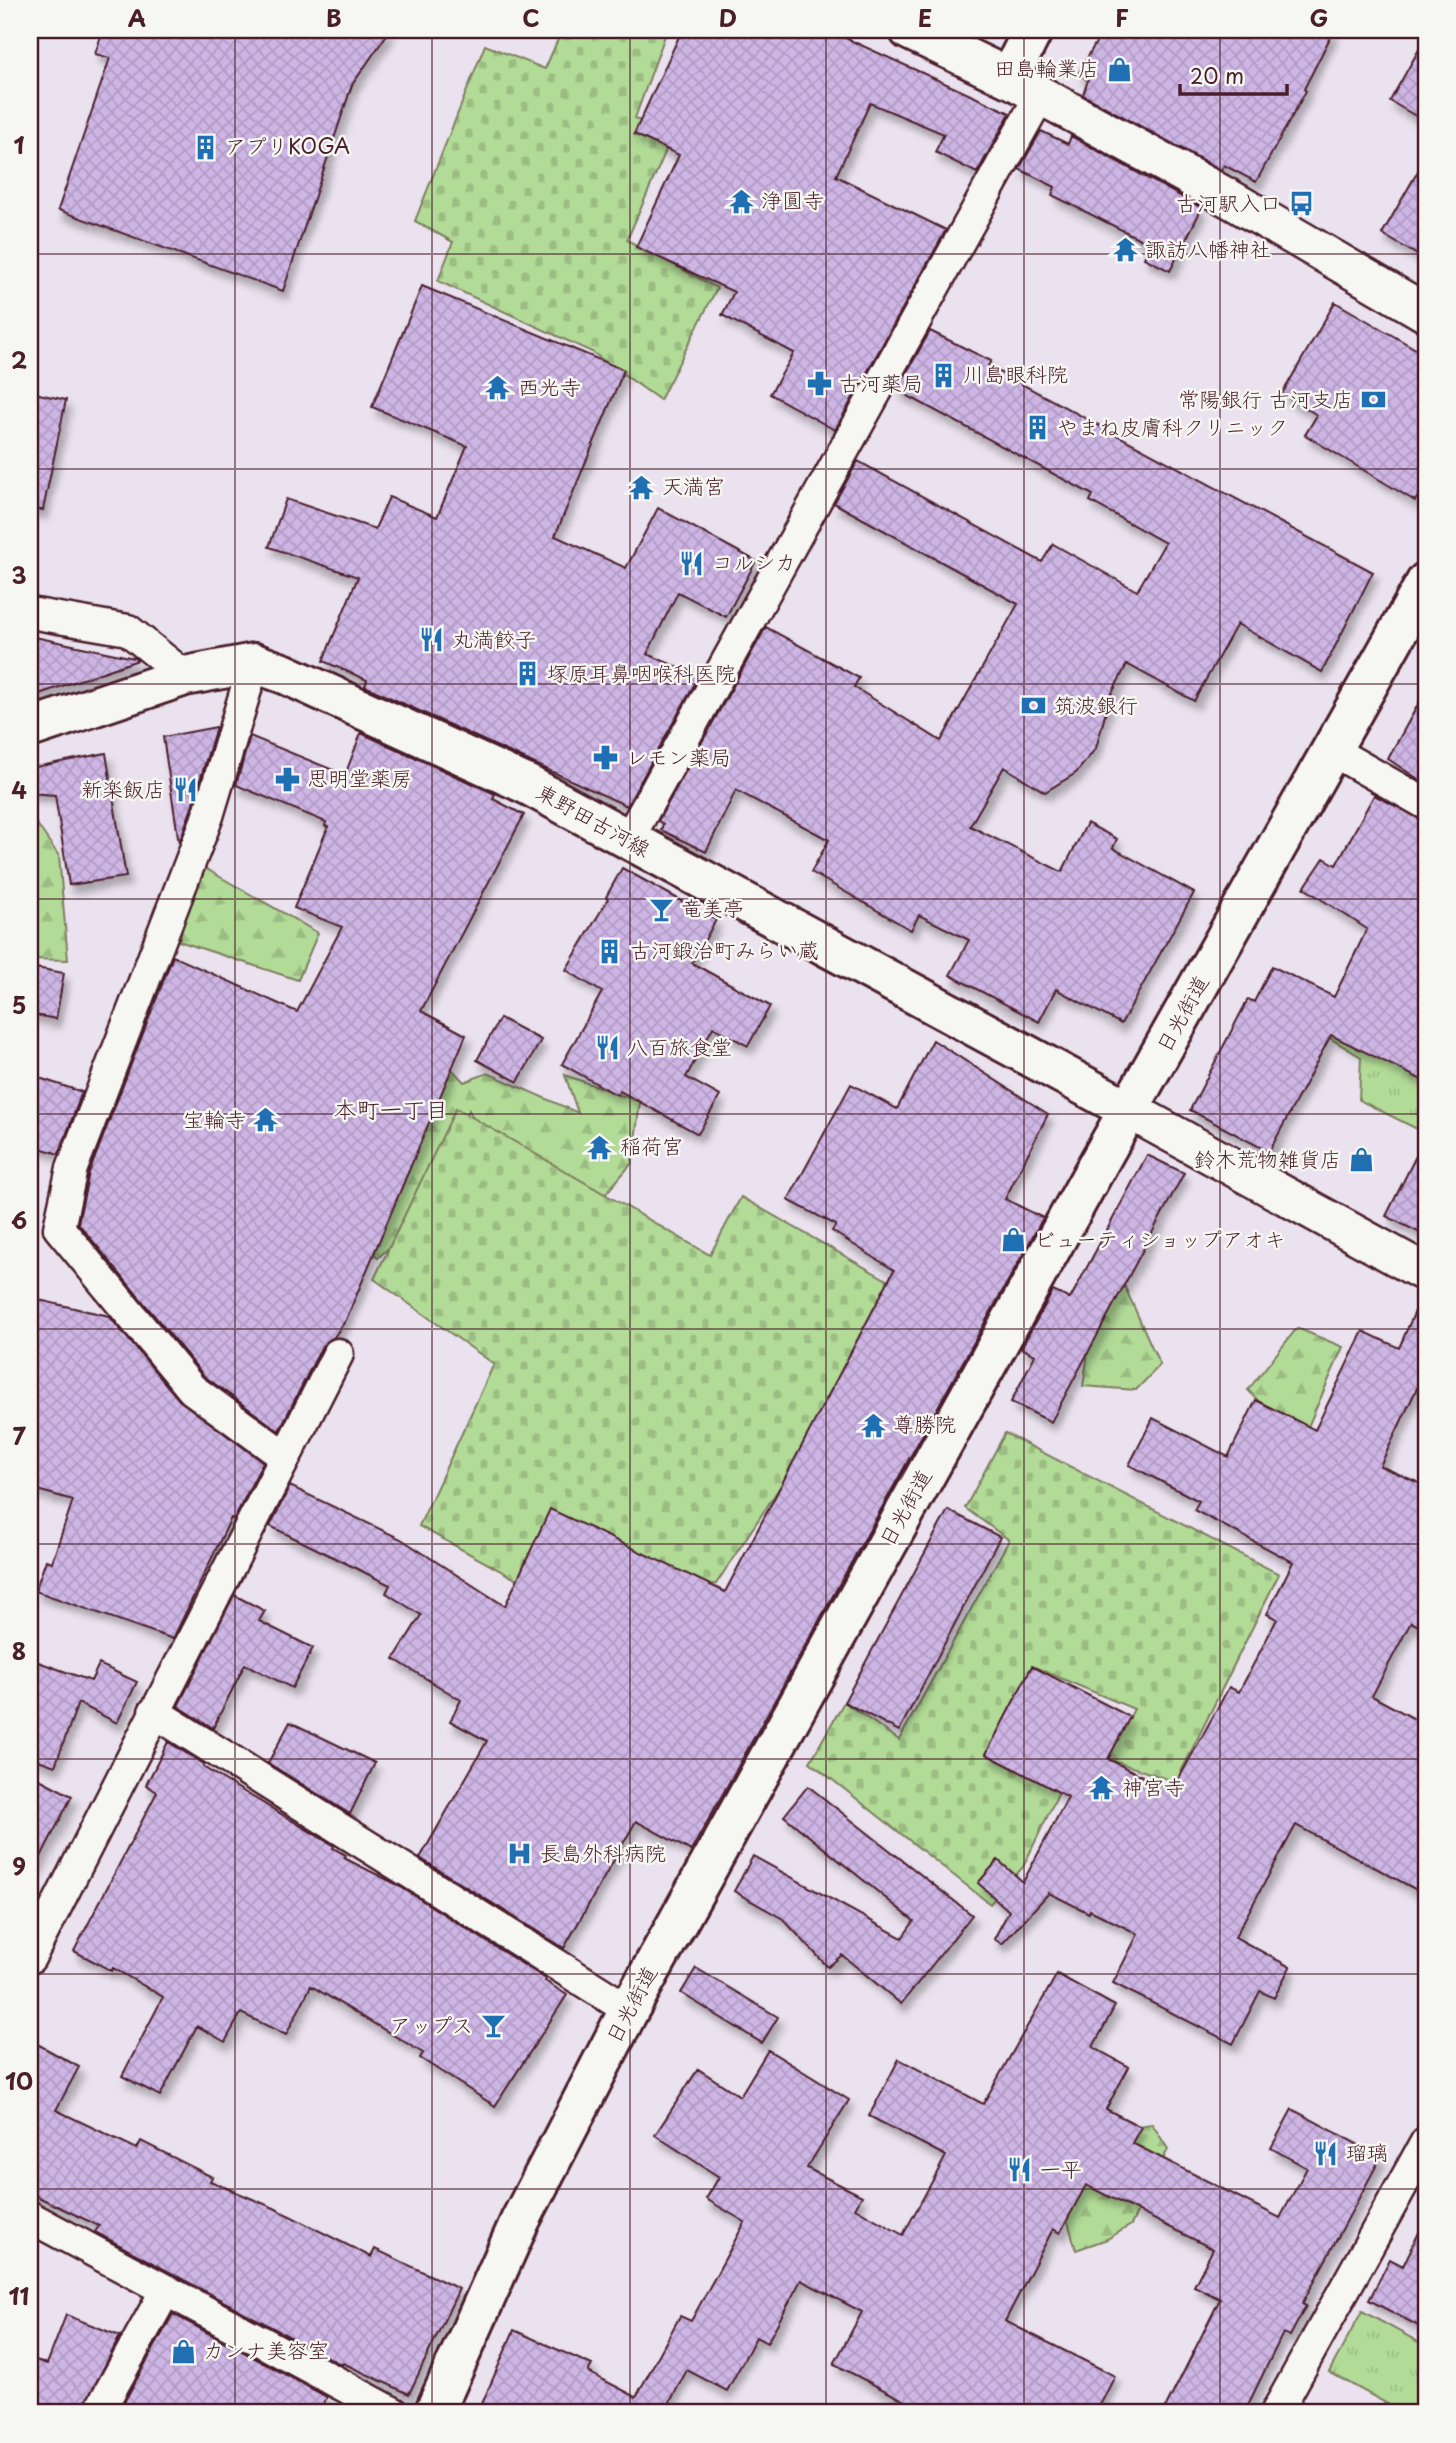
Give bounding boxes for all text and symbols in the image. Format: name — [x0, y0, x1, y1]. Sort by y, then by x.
text: A — [128, 0, 146, 35]
text: B — [326, 0, 342, 35]
text: C — [522, 0, 540, 35]
text: D — [719, 0, 737, 35]
text: E — [918, 0, 932, 35]
text: F — [1115, 0, 1129, 35]
text: G — [1310, 0, 1328, 35]
place label: 田島輪業店 — [994, 51, 1099, 83]
scale bar — [1180, 52, 1286, 96]
shop icon: 田島輪業店 — [1105, 55, 1133, 83]
text: 20 m — [1190, 59, 1244, 91]
text: 1 — [14, 127, 25, 162]
place label: アプリKOGA — [225, 129, 350, 161]
building icon: アプリKOGA — [191, 133, 219, 161]
place label: 浄圓寺 — [761, 183, 824, 215]
place label: 古河駅入口 — [1176, 186, 1281, 218]
temple icon: 浄圓寺 — [727, 187, 755, 215]
bus stop icon: 古河駅入口 — [1287, 190, 1315, 218]
place label: 諏訪八幡神社 — [1145, 232, 1271, 264]
temple icon: 諏訪八幡神社 — [1111, 236, 1139, 264]
text: 2 — [11, 342, 27, 377]
place label: 川島眼科院 — [963, 357, 1068, 389]
building icon: 川島眼科院 — [929, 361, 957, 389]
place label: 古河薬局 — [839, 366, 923, 398]
place label: 西光寺 — [518, 370, 581, 402]
pharmacy icon: 古河薬局 — [805, 370, 833, 398]
temple icon: 西光寺 — [484, 374, 512, 402]
place label: 常陽銀行 古河支店 — [1178, 382, 1353, 414]
bank icon: 常陽銀行 古河支店 — [1359, 386, 1387, 414]
place label: やまね皮膚科クリニック — [1057, 410, 1288, 442]
building icon: やまね皮膚科クリニック — [1023, 414, 1051, 442]
place label: 天満宮 — [662, 469, 725, 501]
temple icon: 天満宮 — [628, 473, 656, 501]
place label: コルシカ — [712, 545, 796, 577]
restaurant icon: コルシカ — [678, 549, 706, 577]
text: 3 — [11, 557, 27, 592]
place label: 丸満餃子 — [452, 622, 536, 654]
restaurant icon: 丸満餃子 — [418, 626, 446, 654]
place label: 塚原耳鼻咽喉科医院 — [547, 656, 736, 688]
building icon: 塚原耳鼻咽喉科医院 — [513, 660, 541, 688]
place label: 筑波銀行 — [1054, 688, 1138, 720]
bank icon: 筑波銀行 — [1020, 692, 1048, 720]
place label: レモン薬局 — [626, 740, 731, 772]
pharmacy icon: レモン薬局 — [592, 744, 620, 772]
place label: 思明堂薬房 — [307, 761, 412, 793]
pharmacy icon: 思明堂薬房 — [273, 765, 301, 793]
text: 4 — [11, 772, 27, 807]
place label: 新楽飯店 — [81, 772, 165, 804]
street label: 東野田古河線 — [531, 775, 657, 864]
restaurant icon: 新楽飯店 — [171, 776, 199, 804]
place label: 竜美亭 — [681, 891, 744, 923]
bar icon: 竜美亭 — [647, 895, 675, 923]
place label: 古河鍛治町みらい蔵 — [630, 933, 819, 965]
building icon: 古河鍛治町みらい蔵 — [596, 937, 624, 965]
street label: 日光街道 — [1147, 969, 1216, 1058]
text: 5 — [12, 987, 26, 1022]
place label: 八百旅食堂 — [627, 1030, 732, 1062]
restaurant icon: 八百旅食堂 — [593, 1034, 621, 1062]
district label: 本町一丁目 — [334, 1091, 449, 1126]
place label: 宝輪寺 — [183, 1102, 246, 1134]
temple icon: 宝輪寺 — [252, 1106, 280, 1134]
place label: 稲荷宮 — [620, 1129, 683, 1161]
temple icon: 稲荷宮 — [586, 1133, 614, 1161]
place label: 鈴木荒物雑貨店 — [1194, 1142, 1341, 1174]
shop icon: 鈴木荒物雑貨店 — [1347, 1146, 1375, 1174]
text: 6 — [11, 1202, 27, 1237]
place label: ビューティショップアオキ — [1034, 1222, 1285, 1254]
shop icon: ビューティショップアオキ — [1000, 1226, 1028, 1254]
place label: 尊勝院 — [893, 1407, 956, 1439]
temple icon: 尊勝院 — [859, 1411, 887, 1439]
text: 7 — [12, 1418, 26, 1453]
street label: 日光街道 — [870, 1463, 939, 1552]
text: 8 — [12, 1633, 26, 1668]
place label: 神宮寺 — [1122, 1770, 1185, 1802]
temple icon: 神宮寺 — [1088, 1774, 1116, 1802]
place label: 長島外科病院 — [540, 1836, 666, 1868]
hospital icon: 長島外科病院 — [506, 1840, 534, 1868]
text: 9 — [12, 1848, 26, 1883]
street label: 日光街道 — [596, 1959, 664, 2049]
place label: アップス — [390, 2008, 473, 2040]
bar icon: アップス — [479, 2012, 507, 2040]
text: 10 — [5, 2063, 33, 2098]
place label: 瑠璃 — [1346, 2135, 1388, 2167]
restaurant icon: 瑠璃 — [1312, 2139, 1340, 2167]
place label: 一平 — [1040, 2152, 1082, 2184]
restaurant icon: 一平 — [1006, 2156, 1034, 2184]
text: 11 — [9, 2278, 30, 2313]
place label: カンナ美容室 — [203, 2333, 329, 2365]
shop icon: カンナ美容室 — [169, 2337, 197, 2365]

